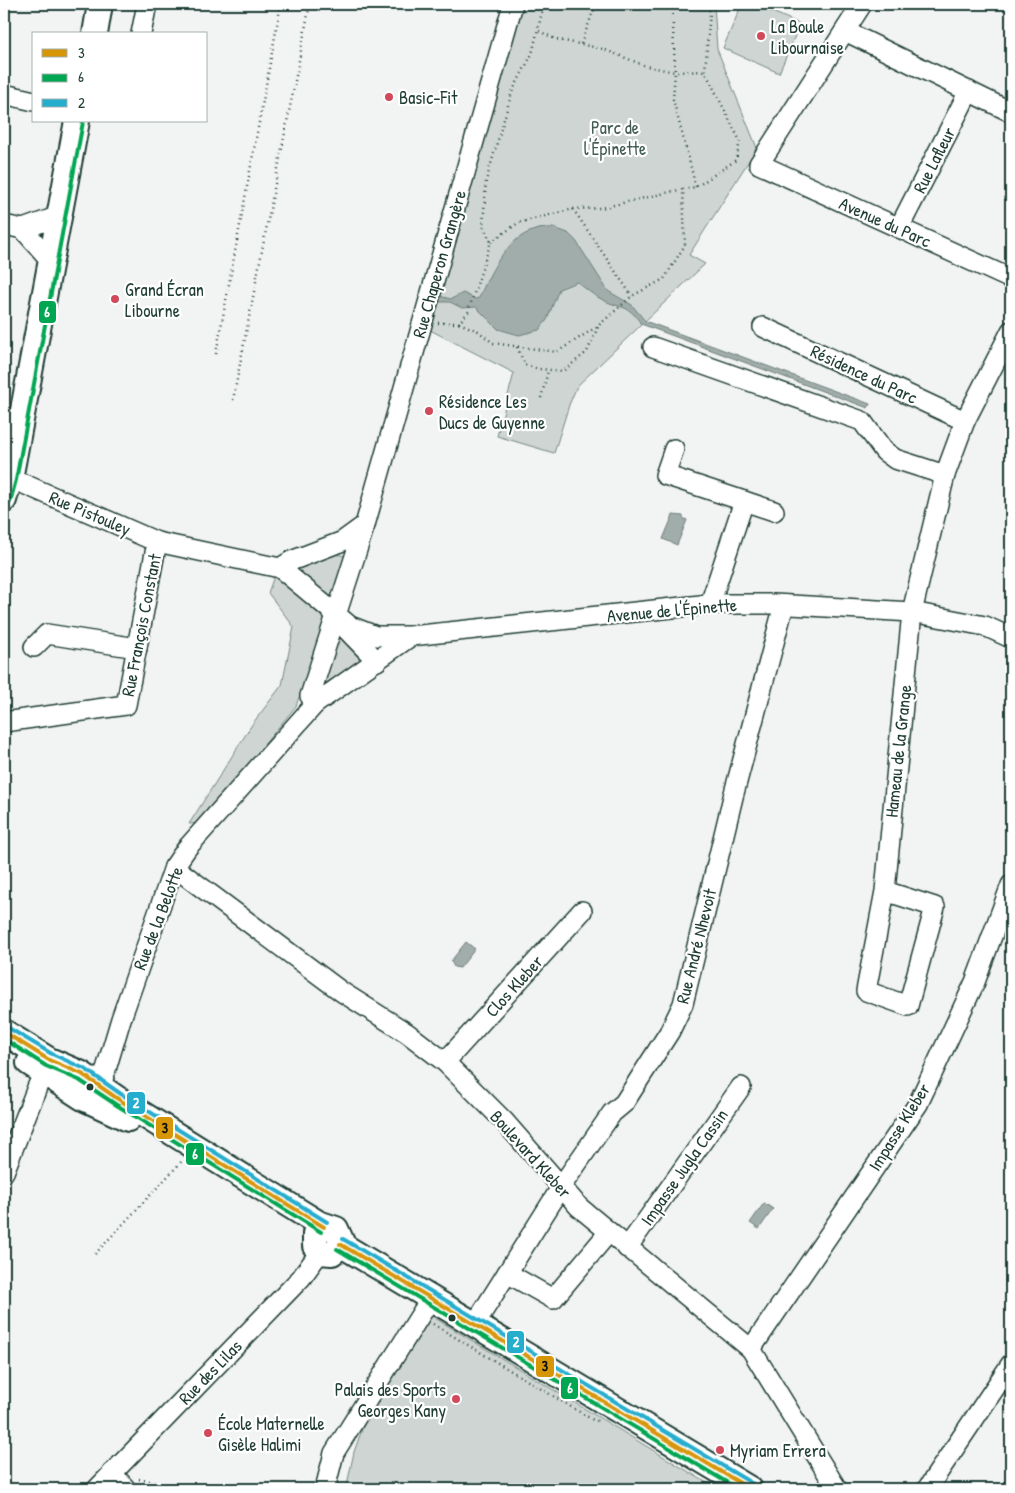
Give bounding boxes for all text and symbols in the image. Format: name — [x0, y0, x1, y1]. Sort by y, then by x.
place label: La Boule Libournaise — [771, 14, 844, 60]
marker: La Boule Libournaise — [755, 30, 767, 42]
legend — [32, 32, 208, 122]
text: 3 — [78, 42, 85, 63]
text: 6 — [78, 66, 84, 87]
place label: Basic-Fit — [399, 85, 458, 110]
marker: Basic-Fit — [383, 91, 395, 103]
text: 2 — [78, 92, 85, 113]
park label: Parc de l'Épinette — [584, 115, 646, 161]
street label: Rue Lafleur — [907, 123, 961, 197]
street label: Rue Chaperon Grangère — [406, 187, 472, 341]
street label: Avenue du Parc — [835, 191, 935, 253]
place label: Grand Écran Libourne — [125, 277, 204, 323]
marker: Grand Écran Libourne — [109, 293, 121, 305]
line badge: 6 — [38, 300, 57, 324]
text: 6 — [44, 302, 50, 321]
street label: Résidence du Parc — [807, 338, 921, 410]
place label: Résidence Les Ducs de Guyenne — [439, 389, 545, 435]
marker: Résidence Les Ducs de Guyenne — [423, 405, 435, 417]
street label: Rue Pistouley — [45, 485, 135, 542]
street label: Rue François Constant — [115, 551, 167, 698]
street label: Avenue de l'Épinette — [606, 592, 738, 628]
street label: Hameau de la Grange — [879, 683, 917, 819]
street label: Rue de la Belotte — [127, 863, 189, 973]
street label: Rue André Nhevoit — [670, 885, 723, 1006]
street label: Clos Kleber — [479, 949, 549, 1023]
street label: Impasse Kleber — [862, 1078, 936, 1176]
unlabelled marker — [85, 1082, 95, 1092]
line badge: 2 — [126, 1091, 146, 1115]
text: 2 — [133, 1093, 140, 1112]
street label: Boulevard Kleber — [485, 1104, 577, 1204]
street label: Impasse Jugla Cassin — [634, 1104, 734, 1230]
line badge: 3 — [155, 1116, 174, 1140]
text: 3 — [162, 1118, 169, 1137]
line badge: 6 — [185, 1142, 205, 1166]
text: 6 — [192, 1144, 198, 1163]
unlabelled marker — [447, 1313, 457, 1323]
line badge: 2 — [506, 1330, 525, 1354]
text: 2 — [513, 1332, 520, 1351]
street label: Rue des Lilas — [173, 1334, 247, 1410]
line badge: 3 — [535, 1355, 555, 1378]
text: 3 — [542, 1356, 549, 1375]
line badge: 6 — [560, 1376, 579, 1400]
place label: Palais des Sports Georges Kany — [335, 1377, 446, 1423]
text: 6 — [567, 1378, 573, 1397]
marker: Palais des Sports Georges Kany — [450, 1393, 462, 1405]
place label: École Maternelle Gisèle Halimi — [218, 1411, 325, 1457]
marker: École Maternelle Gisèle Halimi — [202, 1427, 214, 1439]
place label: Myriam Errera — [730, 1438, 826, 1463]
marker: Myriam Errera — [714, 1444, 726, 1456]

